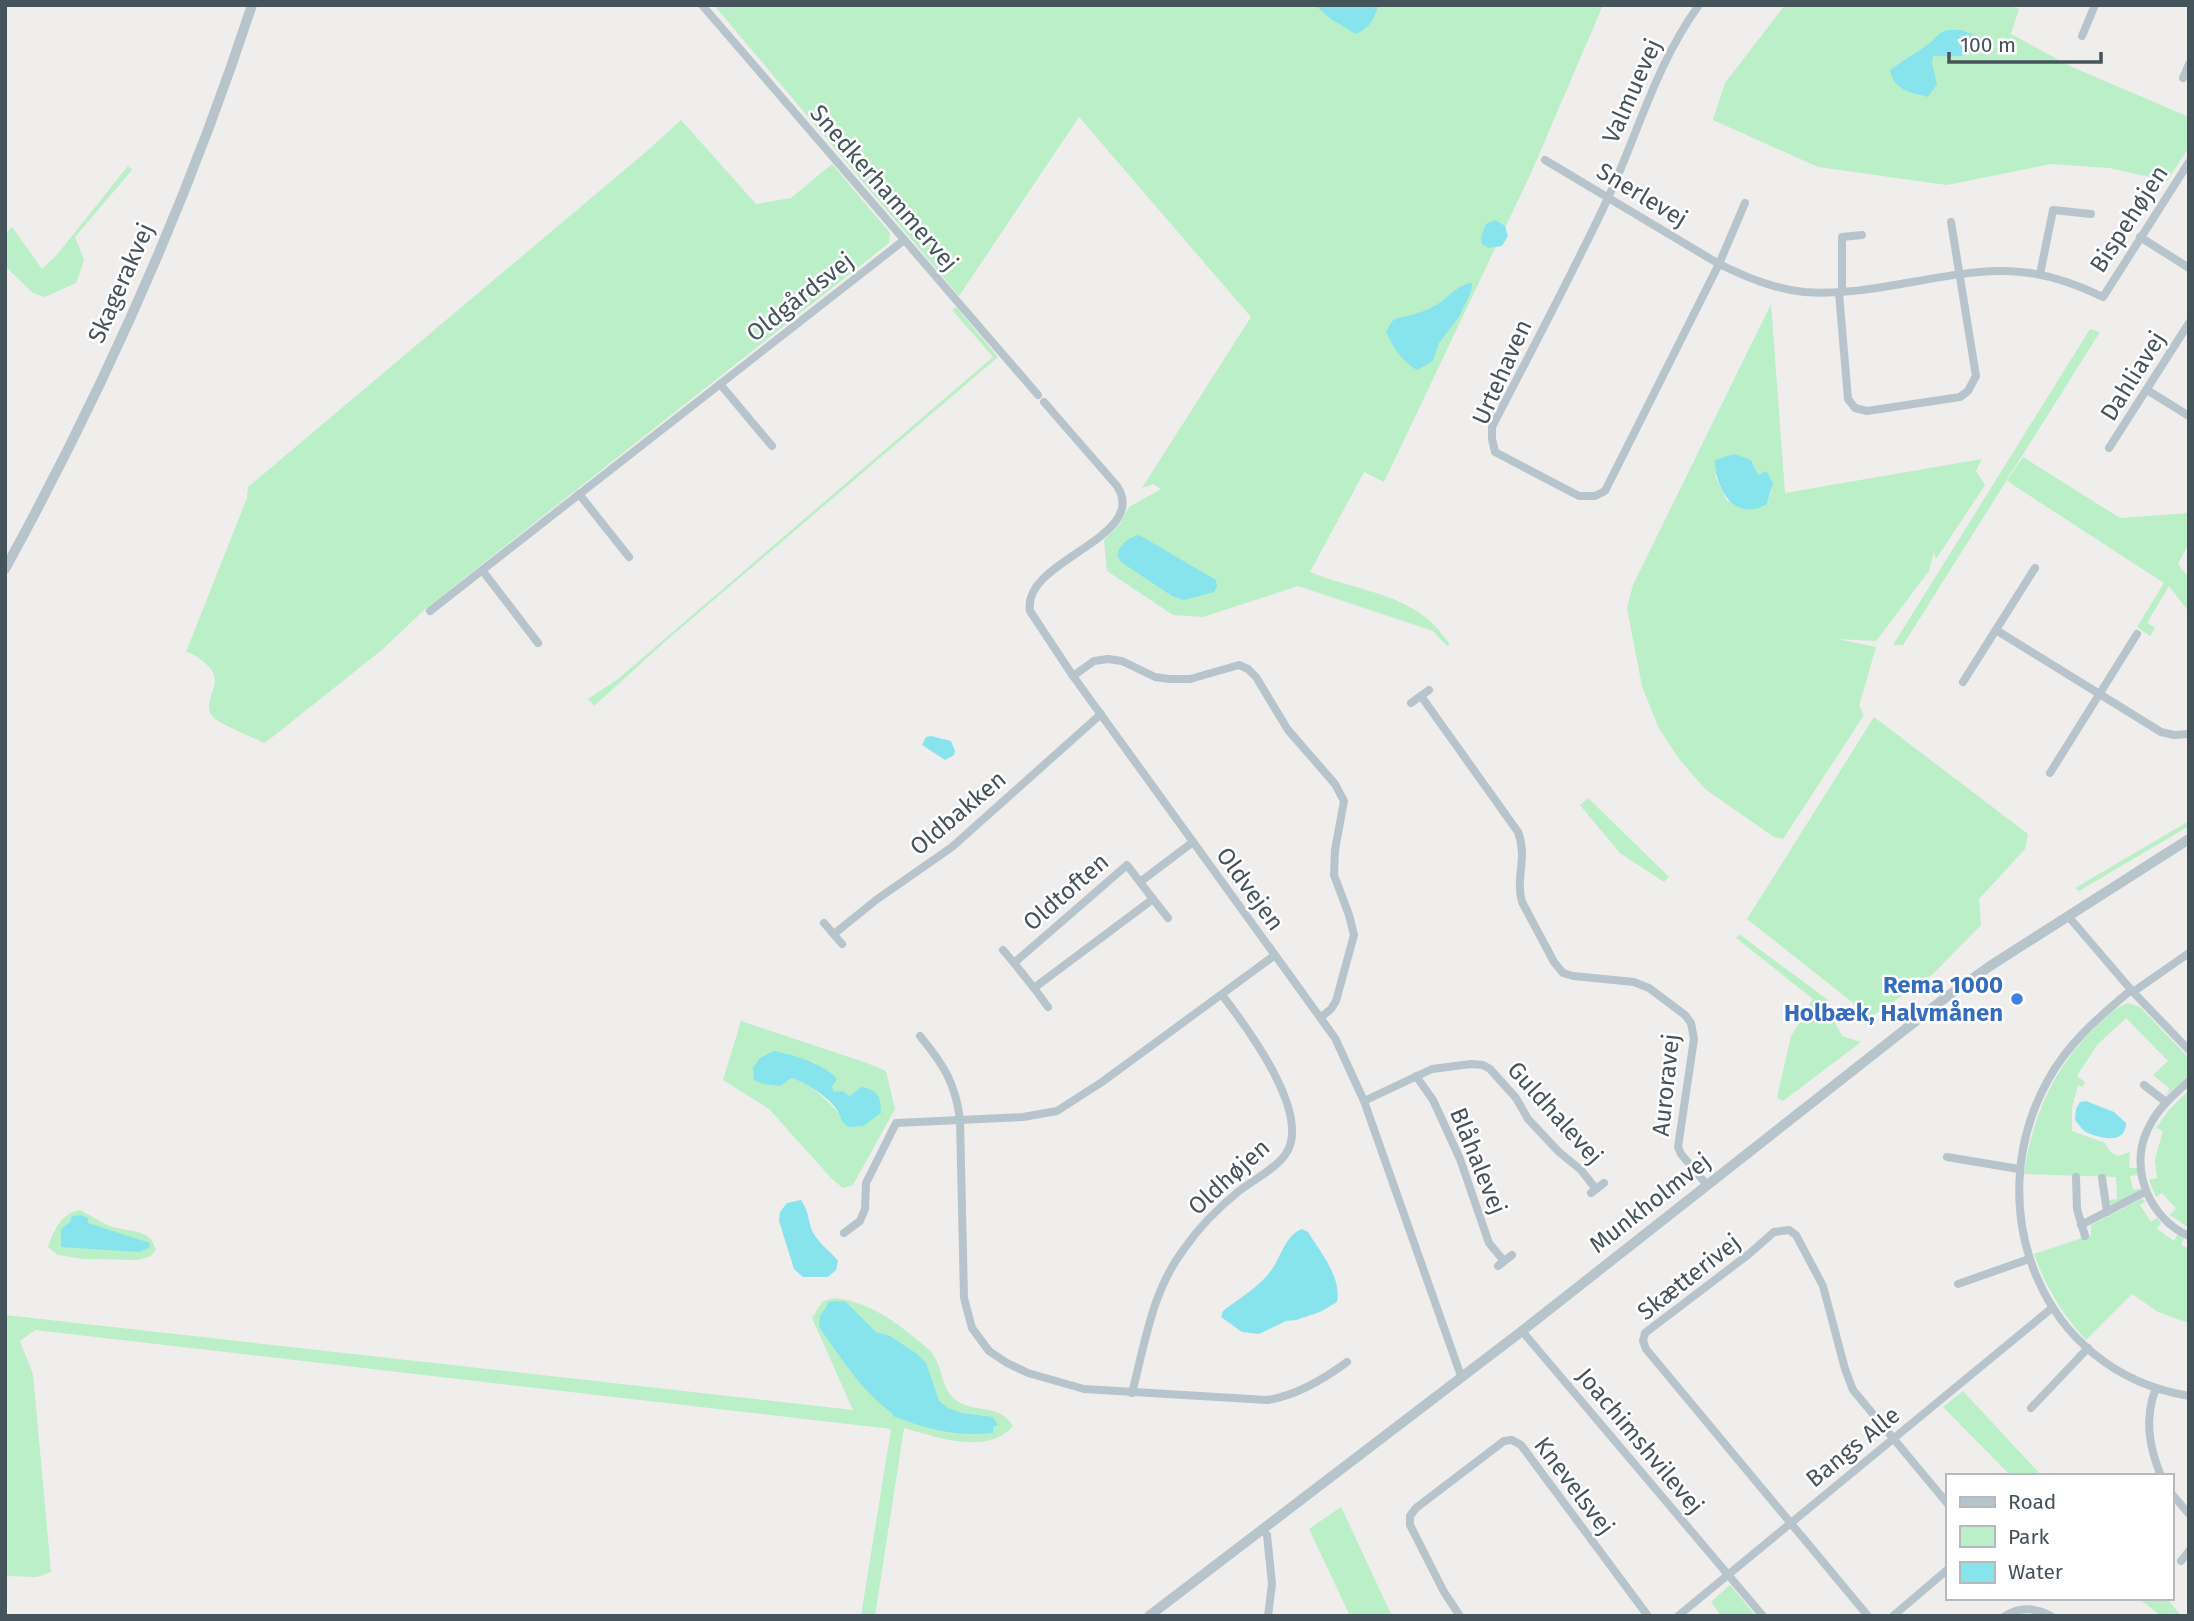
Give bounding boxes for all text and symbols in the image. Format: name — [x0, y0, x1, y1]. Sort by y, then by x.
scale bar — [1949, 21, 2101, 65]
text: 100 m — [1960, 32, 2016, 58]
street label: Valmuevej — [1597, 34, 1667, 148]
street label: Snedkerhammervej — [804, 99, 964, 277]
street label: Snerlevej — [1592, 157, 1692, 233]
street label: Bispehøjen — [2084, 160, 2174, 278]
street label: Skagerakvej — [82, 219, 160, 347]
street label: Oldgårdsvej — [741, 247, 859, 347]
street label: Urtehaven — [1466, 315, 1538, 429]
street label: Dahliavej — [2095, 326, 2171, 426]
street label: Oldbakken — [904, 765, 1012, 861]
street label: Oldvejen — [1210, 842, 1290, 936]
street label: Oldtoften — [1018, 847, 1114, 937]
place label: Rema 1000 Holbæk, Halvmånen — [1784, 971, 2003, 1027]
marker: Rema 1000 Holbæk, Halvmånen — [2009, 991, 2025, 1007]
street label: Auroravej — [1647, 1032, 1685, 1138]
street label: Guldhalevej — [1502, 1056, 1608, 1170]
street label: Blåhalevej — [1444, 1103, 1512, 1219]
street label: Oldhøjen — [1183, 1133, 1275, 1221]
street label: Munkholmvej — [1584, 1147, 1716, 1259]
street label: Skætterivej — [1632, 1228, 1746, 1326]
street label: Joachimshvilevej — [1571, 1362, 1709, 1520]
street label: Bangs Alle — [1801, 1401, 1905, 1493]
street label: Knevelsvej — [1528, 1432, 1620, 1540]
legend — [1946, 1474, 2173, 1600]
text: Road — [2008, 1489, 2056, 1515]
text: Park — [2008, 1524, 2050, 1550]
text: Water — [2008, 1559, 2063, 1585]

